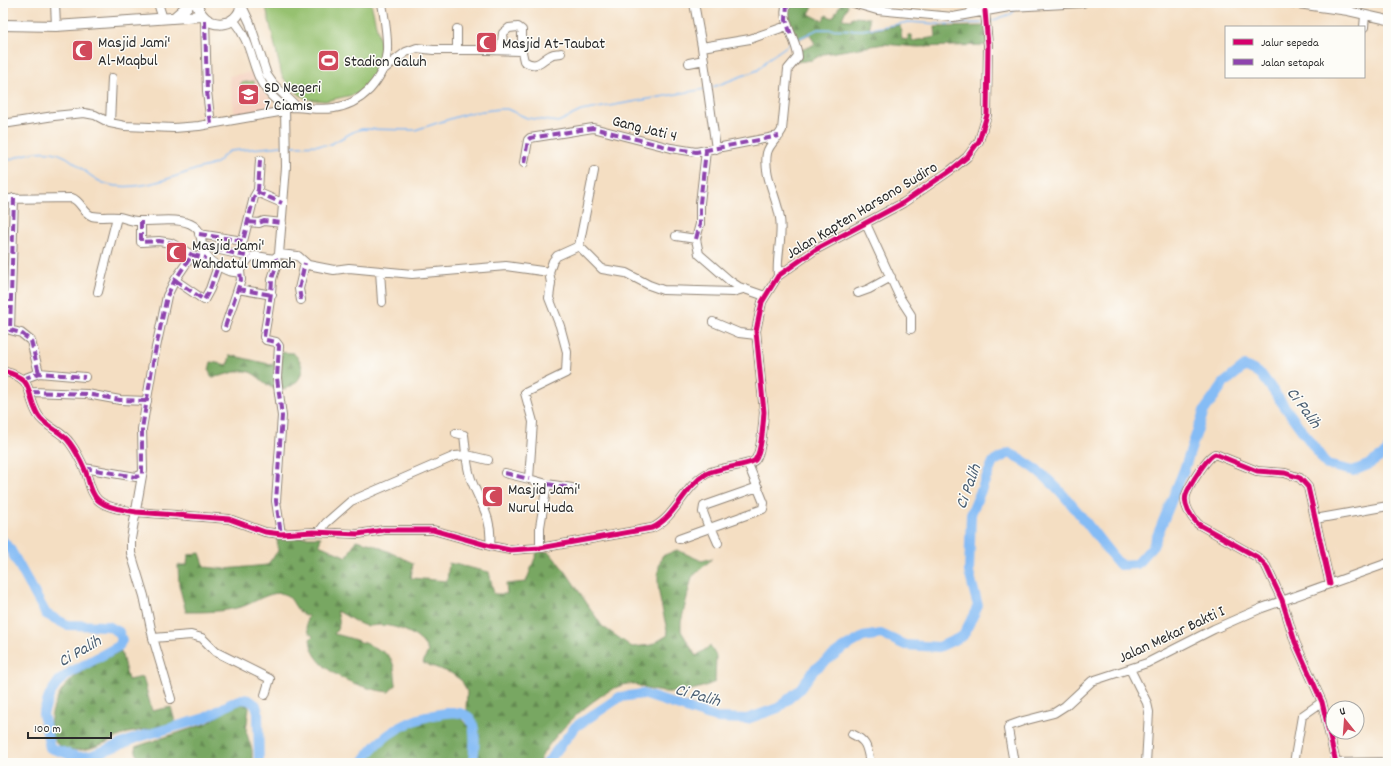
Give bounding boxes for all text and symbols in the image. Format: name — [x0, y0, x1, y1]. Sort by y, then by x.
legend — [1225, 26, 1365, 78]
mosque icon: Masjid At-Taubat — [473, 29, 499, 55]
place label: Masjid Jami' Al-Maqbul — [98, 32, 170, 73]
place label: Masjid At-Taubat — [502, 33, 605, 56]
text: Jalur sepeda — [1261, 35, 1319, 52]
mosque icon: Masjid Jami' Al-Maqbul — [70, 37, 96, 63]
sports icon: Stadion Galuh — [316, 47, 342, 73]
place label: Stadion Galuh — [344, 51, 427, 74]
text: Jalan setapak — [1261, 55, 1324, 72]
place label: SD Negeri 7 Ciamis — [264, 77, 321, 118]
school or university icon: SD Negeri 7 Ciamis — [236, 82, 262, 108]
street label: Gang Jati 4 — [610, 110, 679, 149]
street label: Jalan Kapten Harsono Sudiro — [782, 157, 942, 266]
place label: Masjid Jami' Wahdatul Ummah — [192, 235, 296, 276]
mosque icon: Masjid Jami' Wahdatul Ummah — [164, 240, 190, 266]
water label: Ci Palih — [1279, 383, 1327, 435]
water label: Ci Palih — [951, 460, 989, 513]
place label: Masjid Jami' Nurul Huda — [508, 479, 580, 520]
mosque icon: Masjid Jami' Nurul Huda — [479, 484, 505, 510]
street label: Jalan Mekar Bakti I — [1115, 601, 1229, 670]
water label: Ci Palih — [55, 630, 107, 675]
water label: Ci Palih — [672, 679, 724, 715]
north arrow — [1325, 700, 1365, 740]
text: U — [1338, 704, 1348, 721]
scale bar — [28, 714, 111, 740]
text: 100 m — [34, 721, 61, 738]

